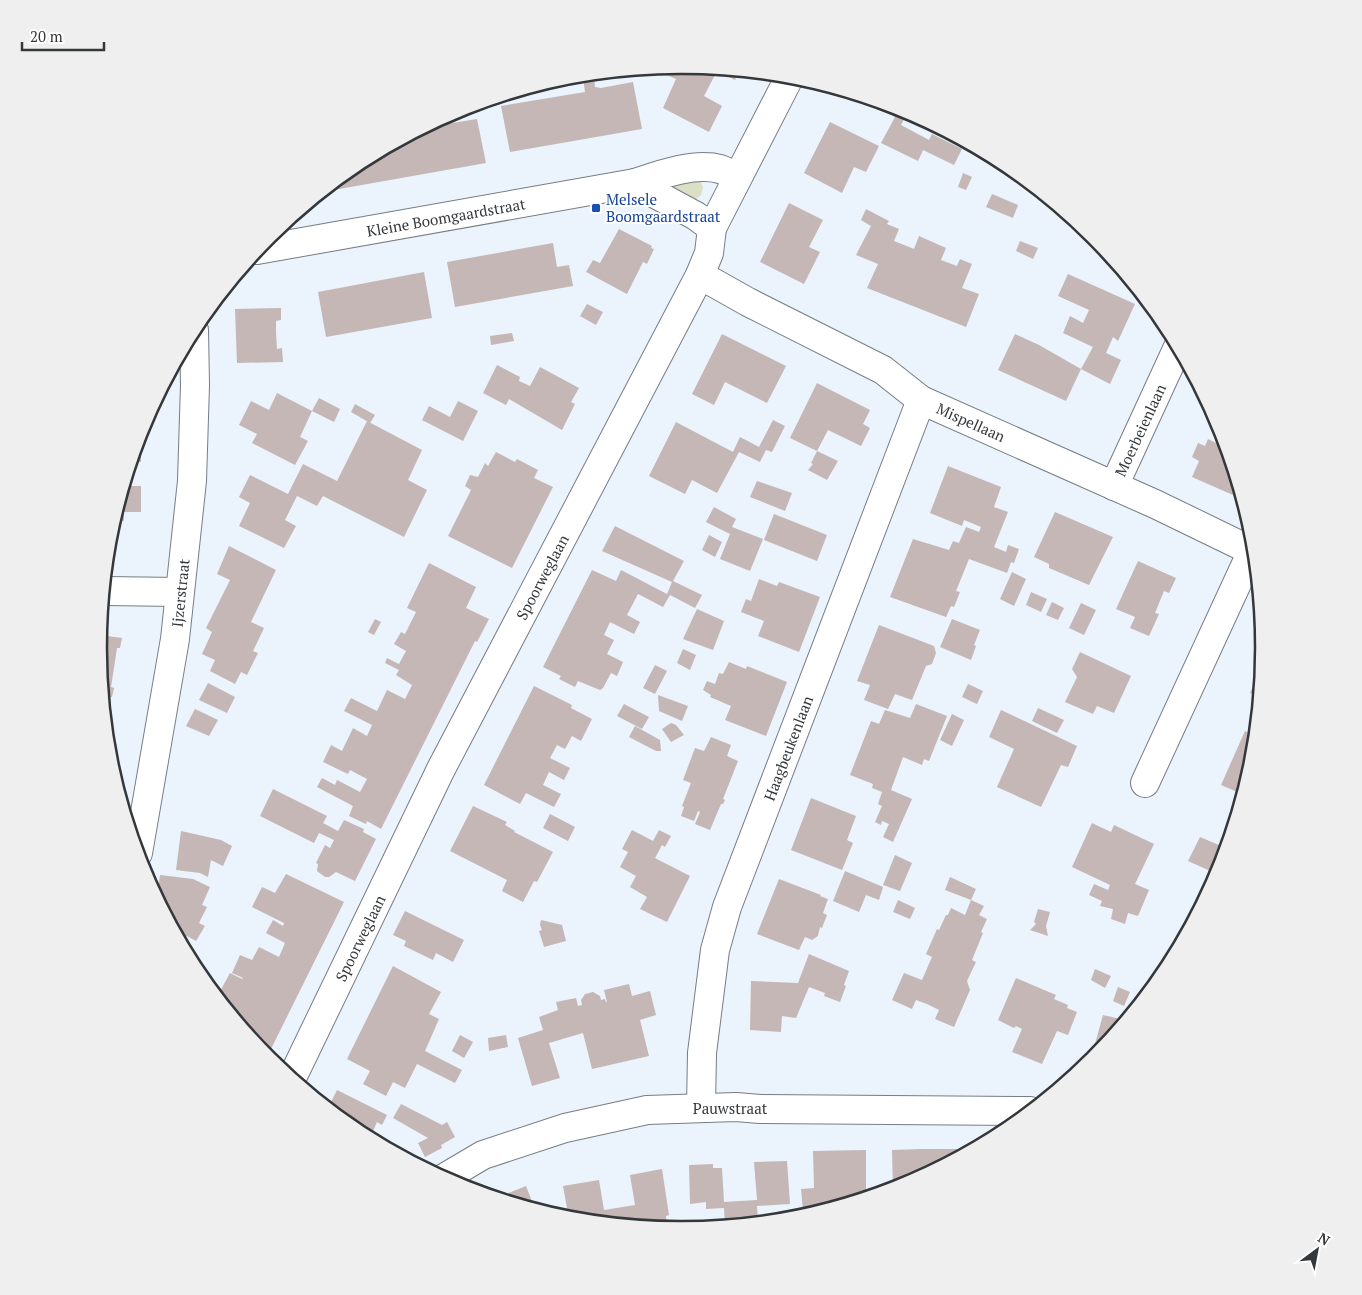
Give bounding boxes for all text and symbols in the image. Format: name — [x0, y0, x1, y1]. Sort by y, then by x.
scale bar — [22, 20, 105, 52]
text: 20 m — [30, 26, 63, 46]
place label: Melsele Boomgaardstraat — [606, 189, 721, 226]
street label: Kleine Boomgaardstraat — [365, 193, 527, 241]
marker: Melsele Boomgaardstraat — [590, 202, 602, 214]
street label: Moerbeienlaan — [1110, 380, 1170, 479]
street label: Mispellaan — [934, 398, 1009, 446]
street label: Spoorweglaan — [511, 531, 573, 623]
street label: Ijzerstraat — [166, 557, 194, 628]
street label: Haagbeukenlaan — [759, 693, 817, 803]
street label: Spoorweglaan — [330, 891, 390, 985]
street label: Pauwstraat — [693, 1098, 768, 1118]
north arrow — [1292, 1225, 1342, 1275]
text: N — [1315, 1228, 1334, 1250]

